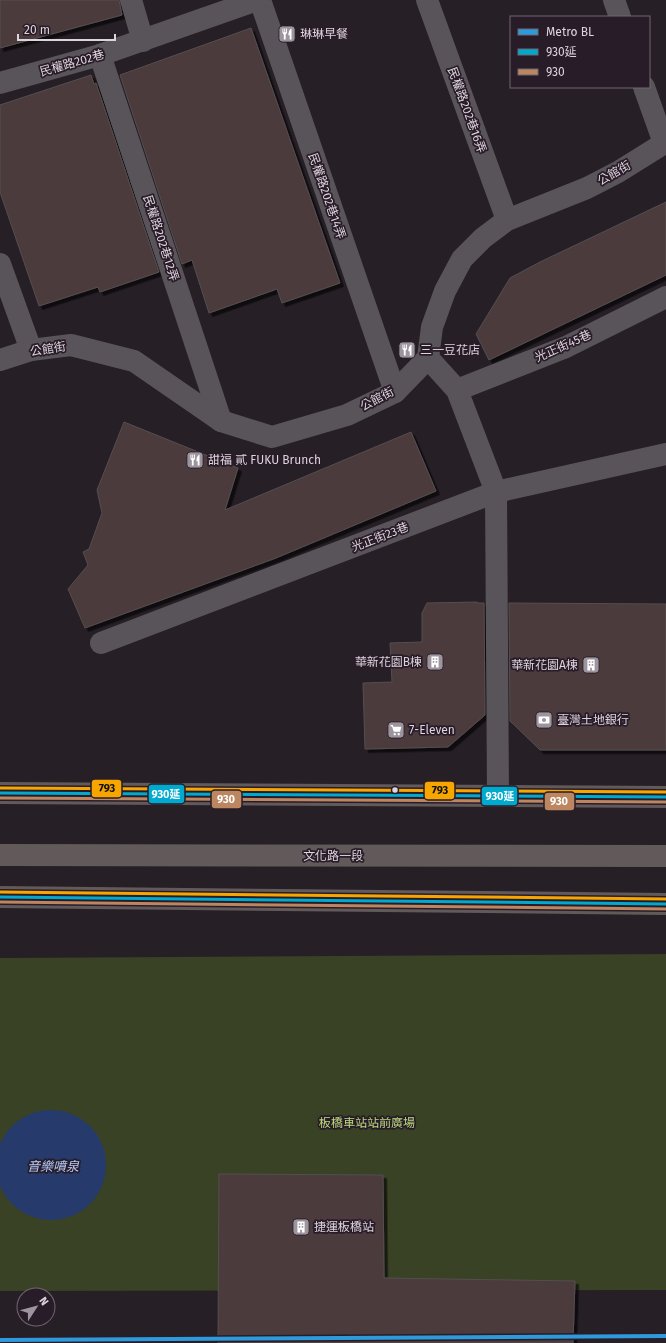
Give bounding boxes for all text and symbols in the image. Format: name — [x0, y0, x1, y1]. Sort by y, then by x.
scale bar — [18, 16, 115, 42]
legend — [510, 16, 650, 88]
text: 20 m — [24, 23, 50, 37]
restaurant icon: 琳琳早餐 — [277, 24, 297, 44]
text: Metro BL — [546, 25, 594, 39]
place label: 琳琳早餐 — [300, 27, 348, 41]
text: 930延 — [546, 45, 577, 59]
street label: 民權路202巷 — [38, 47, 106, 79]
street label: 民權路202巷16弄 — [445, 65, 489, 155]
text: 930 — [546, 65, 565, 79]
street label: 民權路202巷14弄 — [306, 151, 348, 241]
street label: 公館街 — [595, 158, 633, 188]
street label: 民權路202巷12弄 — [141, 193, 181, 283]
street label: 光正街45巷 — [533, 327, 593, 365]
street label: 公館街 — [29, 339, 67, 359]
restaurant icon: 三一豆花店 — [397, 340, 417, 360]
place label: 三一豆花店 — [420, 343, 480, 357]
street label: 公館街 — [358, 384, 396, 414]
restaurant icon: 甜福 貳 FUKU Brunch — [185, 450, 205, 470]
place label: 甜福 貳 FUKU Brunch — [208, 453, 321, 467]
street label: 光正街23巷 — [350, 520, 410, 554]
building icon: 華新花園B棟 — [425, 652, 445, 672]
place label: 華新花園B棟 — [355, 655, 422, 669]
building icon: 華新花園A棟 — [581, 655, 601, 675]
place label: 華新花園A棟 — [511, 658, 578, 672]
bank icon: 臺灣土地銀行 — [534, 710, 554, 730]
place label: 臺灣土地銀行 — [557, 713, 629, 727]
supermarket icon: 7-Eleven — [386, 720, 406, 740]
place label: 7-Eleven — [409, 723, 455, 737]
line badge: 793 — [91, 779, 122, 798]
line badge: 793 — [424, 781, 455, 800]
text: 793 — [99, 782, 116, 795]
line badge: 930延 — [148, 784, 185, 804]
text: 793 — [432, 784, 449, 797]
unlabelled marker — [390, 785, 400, 795]
line badge: 930延 — [481, 786, 518, 806]
text: 930延 — [151, 788, 181, 801]
line badge: 930 — [211, 790, 242, 809]
text: 930延 — [485, 790, 515, 803]
line badge: 930 — [544, 792, 575, 811]
text: 930 — [217, 793, 236, 806]
text: 930 — [550, 795, 569, 808]
street label: 文化路一段 — [303, 849, 363, 863]
park label: 板橋車站站前廣場 — [319, 1116, 415, 1130]
water label: 音樂噴泉 — [27, 1159, 80, 1174]
building icon: 捷運板橋站 — [291, 1217, 311, 1237]
place label: 捷運板橋站 — [314, 1220, 374, 1234]
north arrow — [16, 1287, 56, 1327]
text: N — [36, 1295, 51, 1308]

